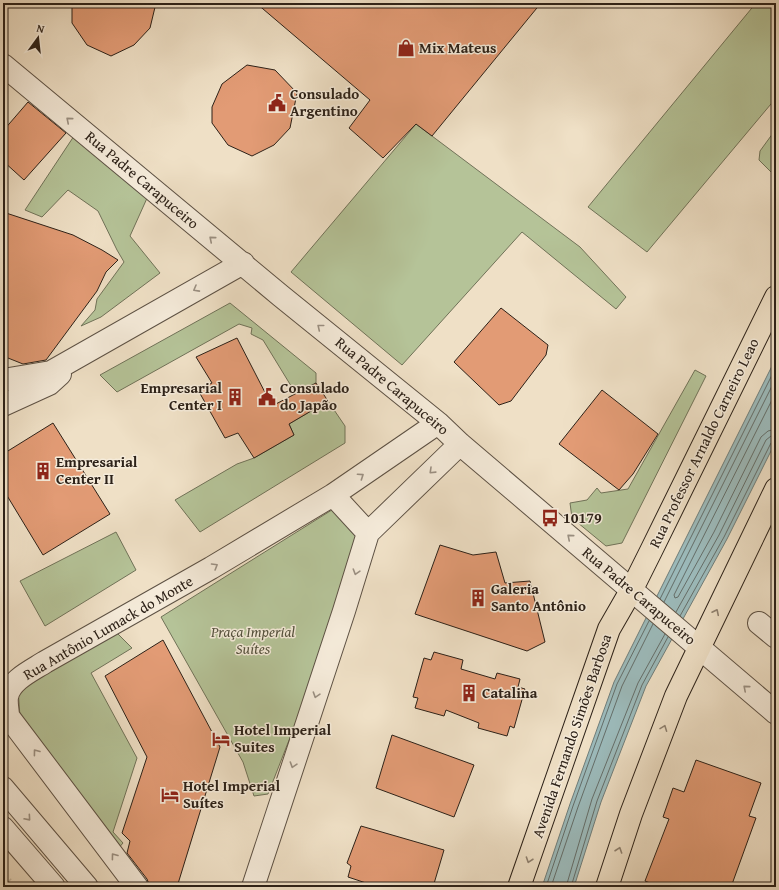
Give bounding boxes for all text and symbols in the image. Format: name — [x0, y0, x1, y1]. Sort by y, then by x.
north arrow — [18, 18, 58, 58]
text: N — [35, 20, 47, 37]
place label: Mix Mateus — [419, 37, 496, 58]
shop icon: Mix Mateus — [396, 38, 416, 58]
place label: Consulado Argentino — [290, 83, 359, 121]
public building icon: Consulado Argentino — [267, 93, 287, 113]
one-way arrow — [66, 118, 74, 125]
street label: Rua Padre Carapuceiro — [81, 126, 204, 234]
one-way arrow — [210, 236, 217, 243]
one-way arrow — [193, 285, 200, 292]
one-way arrow — [318, 325, 325, 332]
street label: Rua Padre Carapuceiro — [331, 332, 454, 440]
street label: Rua Professor Arnaldo Carneiro Leao — [644, 334, 764, 551]
place label: Empresarial Center I — [141, 377, 222, 415]
place label: Consulado do Japão — [280, 377, 349, 415]
building icon: Empresarial Center I — [225, 387, 245, 407]
public building icon: Consulado do Japão — [257, 387, 277, 407]
place label: Empresarial Center II — [56, 451, 138, 489]
building icon: Empresarial Center II — [33, 461, 53, 481]
one-way arrow — [429, 466, 437, 474]
one-way arrow — [357, 473, 364, 481]
place label: 10179 — [563, 507, 602, 528]
bus stop icon: 10179 — [540, 508, 560, 528]
one-way arrow — [567, 534, 575, 541]
street label: Rua Padre Carapuceiro — [578, 542, 701, 650]
one-way arrow — [211, 564, 218, 571]
one-way arrow — [352, 568, 361, 575]
street label: Rua Antônio Lumack do Monte — [19, 570, 197, 685]
place label: Galeria Santo Antônio — [491, 578, 586, 616]
building icon: Galeria Santo Antônio — [468, 588, 488, 608]
one-way arrow — [711, 608, 719, 616]
park label: Praça Imperial Suítes — [210, 621, 295, 659]
street label: Avenida Fernando Simões Barbosa — [527, 631, 616, 841]
place label: Catalina — [482, 682, 538, 703]
building icon: Catalina — [459, 683, 479, 703]
one-way arrow — [744, 685, 751, 692]
one-way arrow — [312, 692, 321, 699]
place label: Hotel Imperial Suites — [234, 719, 331, 757]
one-way arrow — [659, 725, 667, 732]
hotel icon: Hotel Imperial Suites — [211, 729, 231, 749]
one-way arrow — [33, 749, 40, 756]
one-way arrow — [289, 762, 298, 769]
place label: Hotel Imperial Suítes — [183, 775, 280, 813]
hotel icon: Hotel Imperial Suítes — [160, 785, 180, 805]
one-way arrow — [24, 813, 31, 820]
one-way arrow — [614, 847, 623, 854]
one-way arrow — [112, 853, 119, 860]
one-way arrow — [525, 857, 533, 864]

